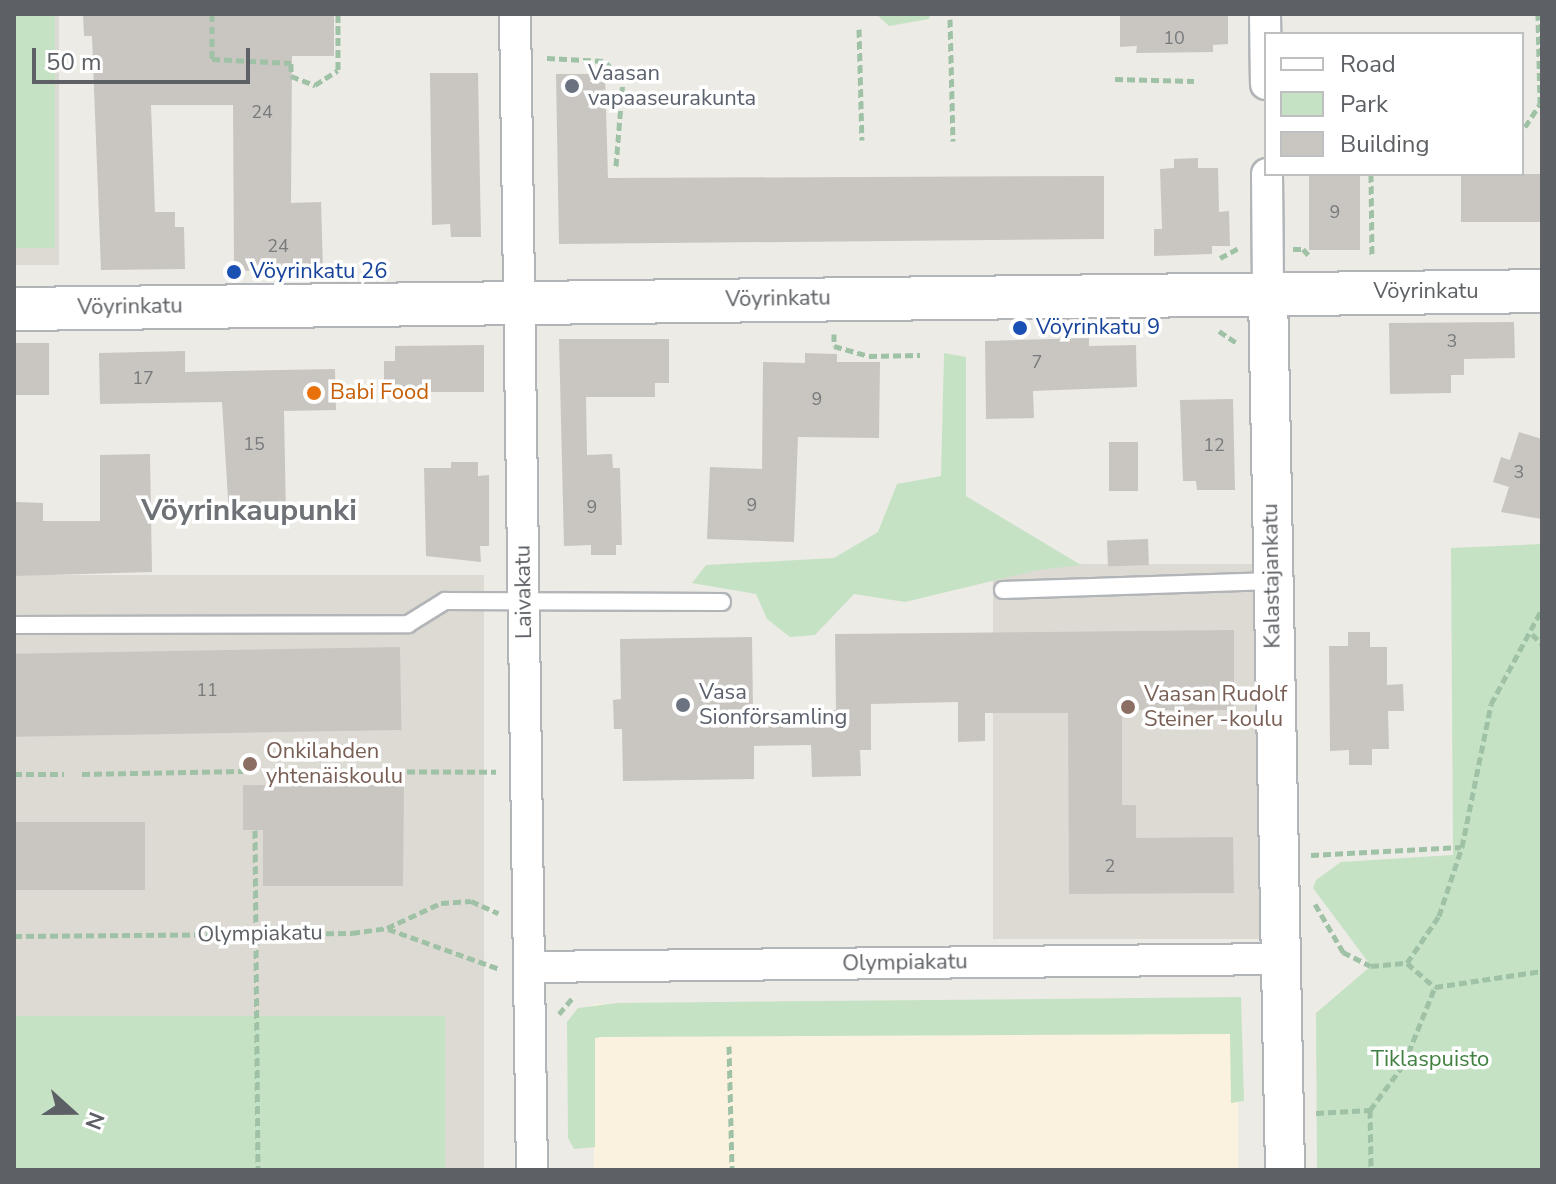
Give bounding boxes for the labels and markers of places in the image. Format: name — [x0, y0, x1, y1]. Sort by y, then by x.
place label: Vaasan vapaaseurakunta — [588, 60, 756, 112]
marker: Vaasan vapaaseurakunta — [563, 77, 581, 95]
place label: Vöyrinkatu 26 — [250, 259, 387, 285]
marker: Vöyrinkatu 26 — [225, 263, 243, 281]
place label: Vöyrinkatu 9 — [1036, 315, 1160, 341]
marker: Vöyrinkatu 9 — [1011, 319, 1029, 337]
place label: Babi Food — [330, 380, 429, 406]
marker: Babi Food — [305, 384, 323, 402]
place label: Vasa Sionförsamling — [699, 679, 847, 730]
place label: Vaasan Rudolf Steiner -koulu — [1144, 681, 1287, 732]
marker: Vasa Sionförsamling — [674, 696, 692, 714]
marker: Vaasan Rudolf Steiner -koulu — [1119, 698, 1137, 716]
place label: Onkilahden yhtenäiskoulu — [266, 738, 403, 790]
marker: Onkilahden yhtenäiskoulu — [241, 755, 259, 773]

